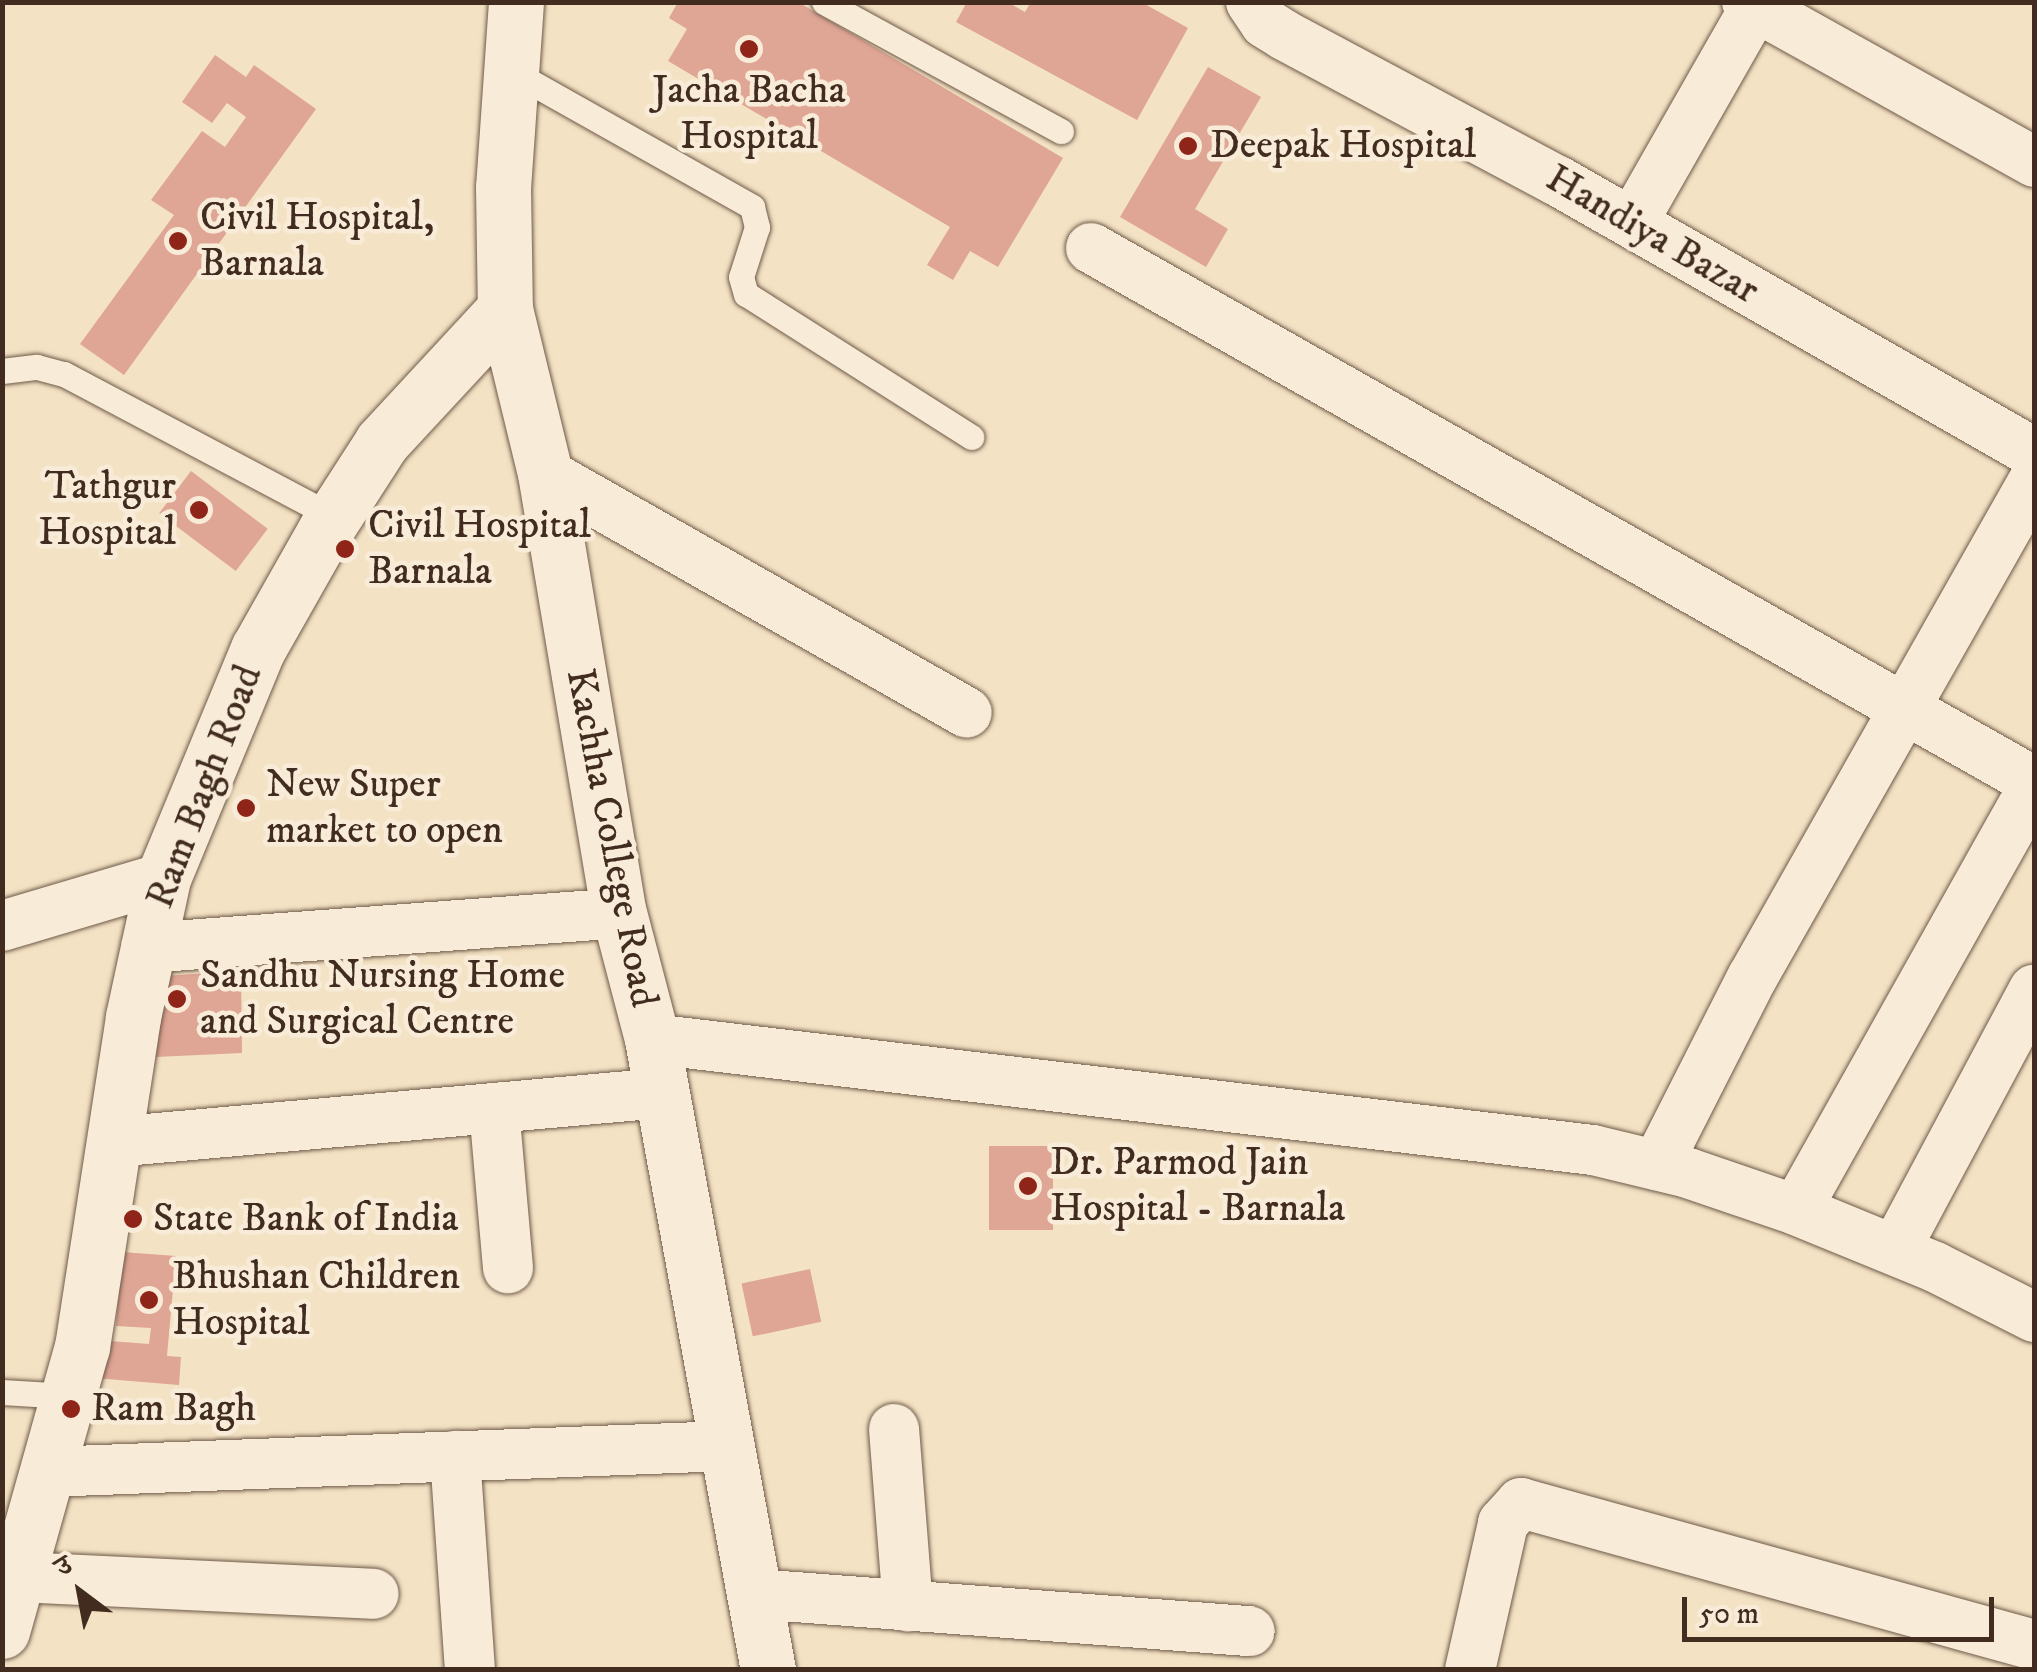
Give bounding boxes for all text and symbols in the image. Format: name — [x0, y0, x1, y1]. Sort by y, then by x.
marker: Jacha Bacha Hospital — [736, 36, 762, 62]
place label: Jacha Bacha Hospital — [652, 67, 846, 161]
place label: Deepak Hospital — [1210, 122, 1476, 170]
marker: Deepak Hospital — [1175, 133, 1201, 159]
street label: Handiya Bazar — [1537, 155, 1767, 315]
place label: Civil Hospital, Barnala — [200, 194, 434, 288]
marker: Civil Hospital, Barnala — [165, 228, 191, 254]
place label: Tathgur Hospital — [38, 463, 176, 557]
marker: Tathgur Hospital — [186, 497, 212, 523]
place label: Civil Hospital Barnala — [368, 502, 591, 596]
marker: Civil Hospital Barnala — [332, 536, 358, 562]
street label: Ram Bagh Road — [137, 659, 273, 915]
street label: Kachha College Road — [555, 665, 667, 1011]
place label: New Super market to open — [266, 761, 503, 855]
marker: New Super market to open — [235, 797, 257, 819]
place label: Sandhu Nursing Home and Surgical Centre — [200, 952, 565, 1046]
marker: Sandhu Nursing Home and Surgical Centre — [164, 986, 190, 1012]
place label: Dr. Parmod Jain Hospital - Barnala — [1050, 1139, 1345, 1233]
marker: Dr. Parmod Jain Hospital - Barnala — [1015, 1173, 1041, 1199]
place label: State Bank of India — [153, 1195, 459, 1243]
marker: State Bank of India — [122, 1208, 144, 1230]
place label: Bhushan Children Hospital — [172, 1253, 460, 1347]
marker: Bhushan Children Hospital — [136, 1287, 162, 1313]
place label: Ram Bagh — [91, 1385, 256, 1433]
marker: Ram Bagh — [60, 1398, 82, 1420]
north arrow — [30, 1542, 130, 1642]
text: उ — [49, 1548, 79, 1585]
scale bar — [1687, 1577, 2000, 1639]
text: 50 m — [1699, 1596, 1759, 1633]

